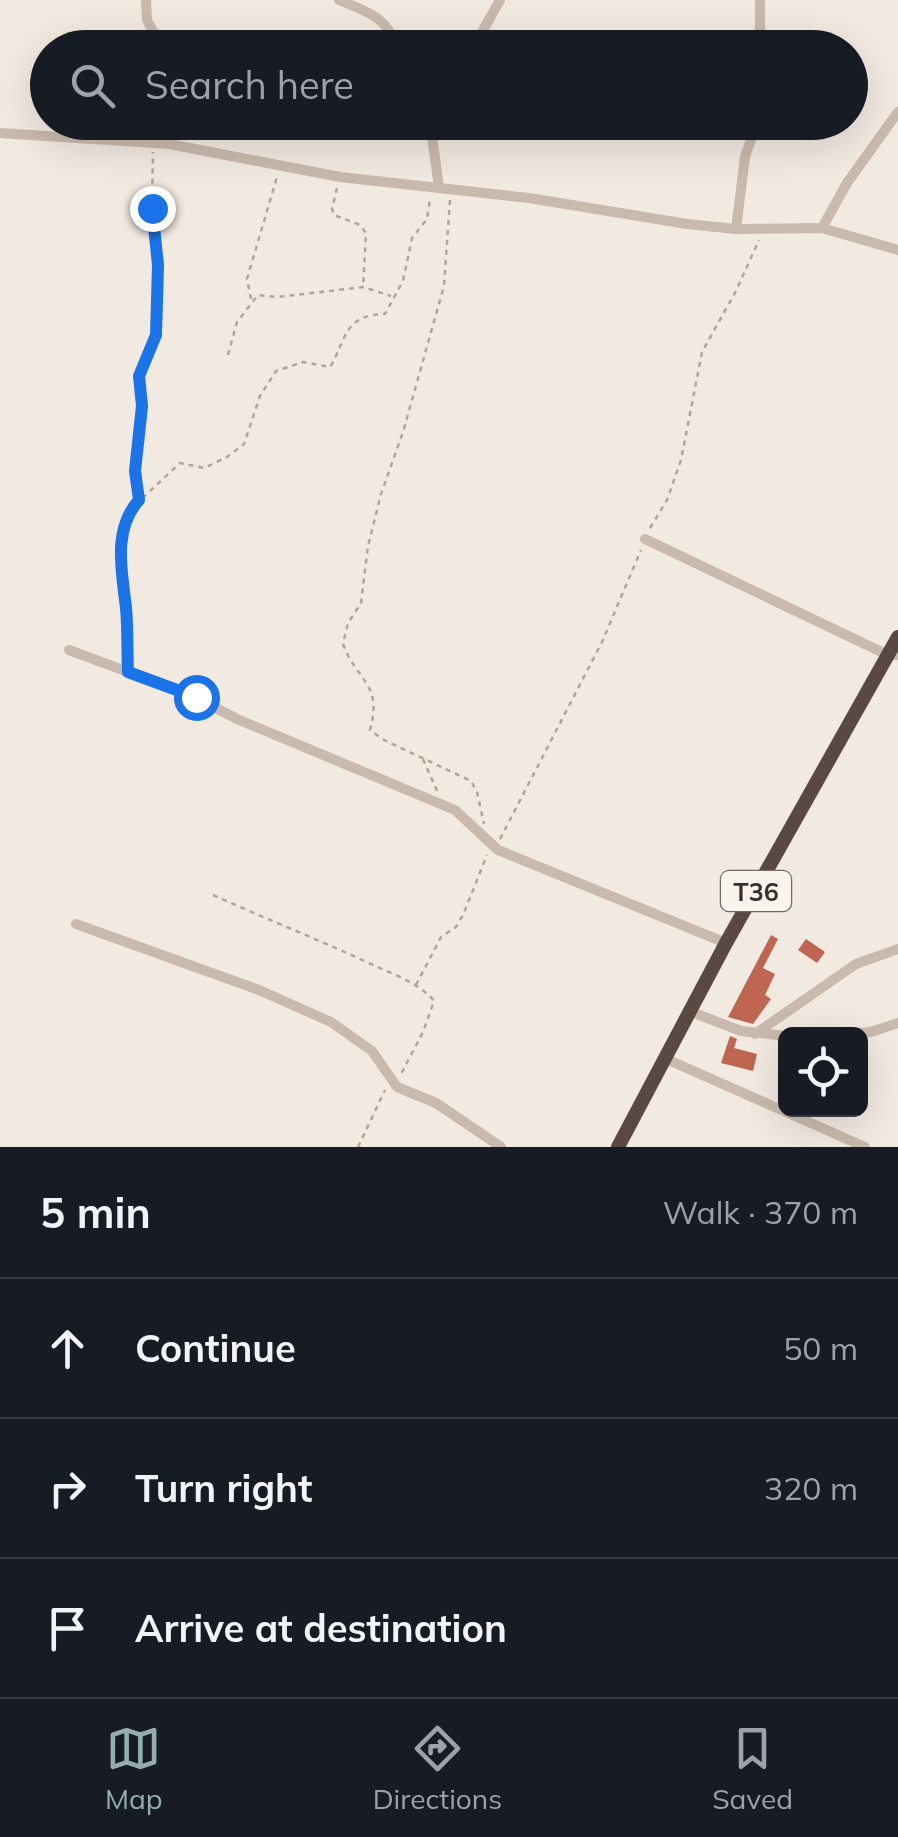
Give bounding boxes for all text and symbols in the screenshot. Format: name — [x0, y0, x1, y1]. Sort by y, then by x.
search box — [30, 30, 868, 140]
icon: search — [65, 58, 120, 113]
text: Search here — [145, 61, 354, 109]
route end — [130, 186, 176, 232]
route start — [174, 675, 220, 721]
road number: T36 — [721, 871, 791, 911]
map controls — [778, 1027, 868, 1117]
button: locate — [778, 1027, 868, 1117]
text: 5 min — [40, 1186, 151, 1239]
text: Walk · 370 m — [663, 1192, 858, 1232]
icon: ahead — [40, 1321, 95, 1376]
text: Continue — [135, 1324, 296, 1372]
text: 50 m — [783, 1328, 858, 1368]
icon: right — [40, 1461, 95, 1516]
text: Turn right — [135, 1464, 312, 1512]
text: 320 m — [764, 1468, 858, 1508]
icon: arrive — [40, 1601, 95, 1656]
text: Arrive at destination — [135, 1604, 507, 1652]
tab: Map — [105, 1721, 163, 1816]
tab: Directions — [373, 1721, 502, 1816]
tab: Saved — [712, 1721, 793, 1816]

